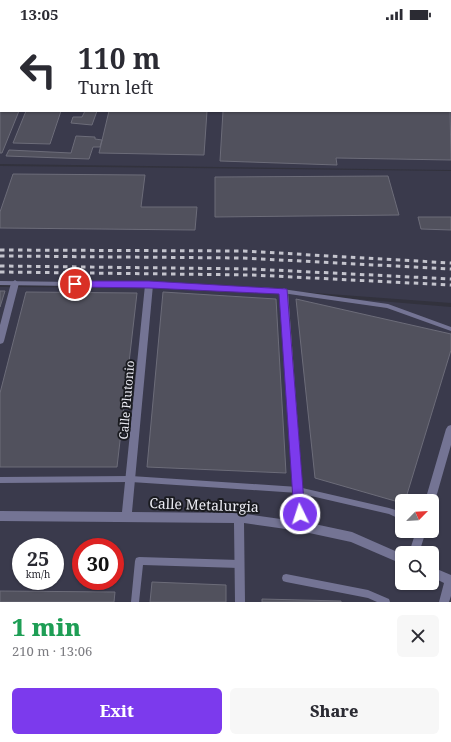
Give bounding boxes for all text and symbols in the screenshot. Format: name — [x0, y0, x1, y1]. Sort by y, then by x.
text: 13:05 — [20, 4, 58, 24]
text: 110 m — [78, 39, 160, 77]
icon: left — [12, 44, 64, 96]
text: Turn left — [78, 75, 153, 99]
pin — [58, 267, 92, 301]
icon: arrive — [64, 273, 86, 295]
street label: Calle Plutonio — [115, 360, 138, 440]
street label: Calle Metalurgia — [149, 493, 259, 516]
position arrow — [279, 493, 321, 535]
north arrow — [395, 494, 439, 538]
map controls — [395, 494, 439, 590]
speed limit sign: 30 — [72, 538, 124, 590]
text: 25 — [27, 545, 49, 572]
button: search — [395, 546, 439, 590]
text: km/h — [26, 567, 50, 581]
text: 1 min — [12, 610, 81, 643]
button: close — [397, 615, 439, 657]
text: 210 m · 13:06 — [12, 642, 92, 660]
button: Exit — [12, 688, 222, 734]
button: Share — [230, 688, 439, 734]

